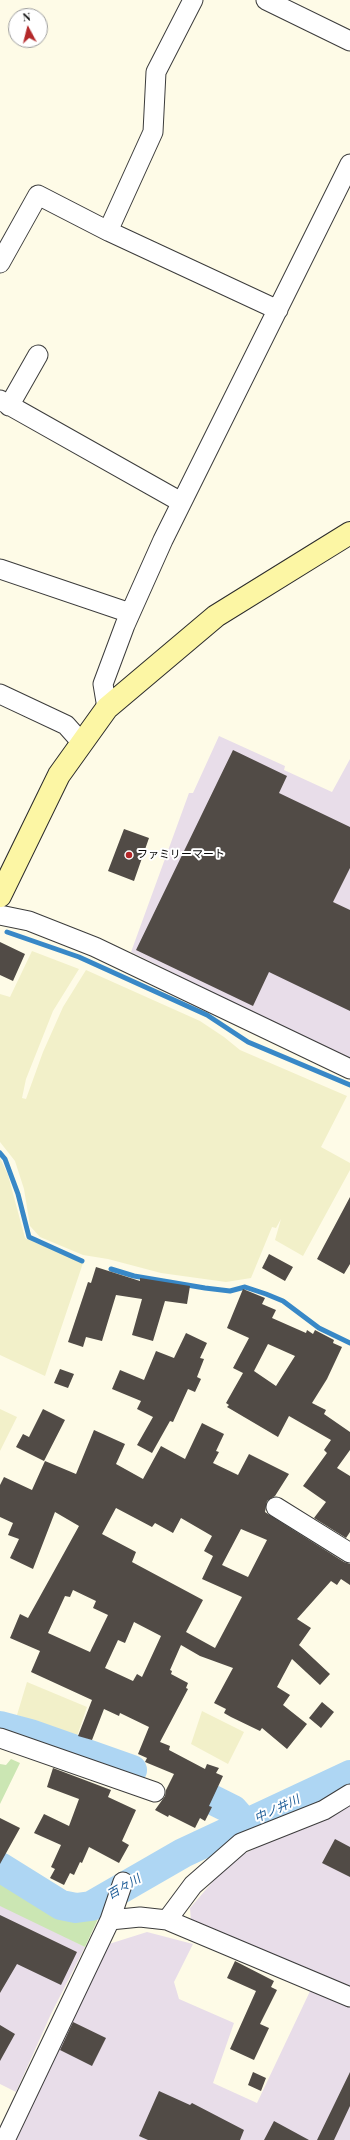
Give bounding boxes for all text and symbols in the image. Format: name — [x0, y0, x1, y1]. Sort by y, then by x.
north arrow — [8, 8, 48, 48]
text: N — [22, 9, 31, 25]
place label: ファミリーマート — [137, 848, 225, 862]
marker: ファミリーマート — [124, 850, 134, 860]
water label: 中ノ井川 — [252, 1792, 302, 1826]
water label: 百々川 — [105, 1872, 143, 1902]

